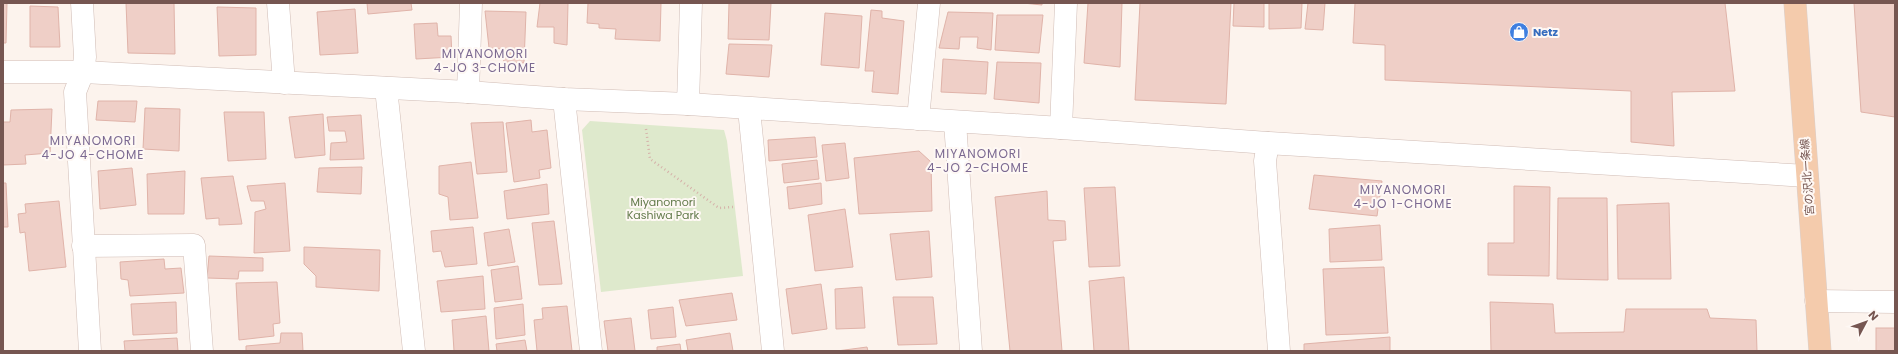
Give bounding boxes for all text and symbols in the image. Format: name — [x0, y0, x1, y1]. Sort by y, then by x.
shop icon: Netz — [1508, 21, 1530, 43]
place label: Netz — [1533, 24, 1559, 40]
district label: MIYANOMORI 4-JO 3-CHOME — [434, 45, 536, 76]
district label: MIYANOMORI 4-JO 4-CHOME — [42, 132, 144, 163]
street label: 宮の沢北一条線 — [1796, 138, 1818, 216]
district label: MIYANOMORI 4-JO 2-CHOME — [927, 145, 1029, 176]
district label: MIYANOMORI 4-JO 1-CHOME — [1353, 181, 1453, 212]
park label: Miyanomori Kashiwa Park — [627, 194, 700, 223]
north arrow — [1846, 302, 1886, 342]
text: N — [1865, 307, 1882, 324]

